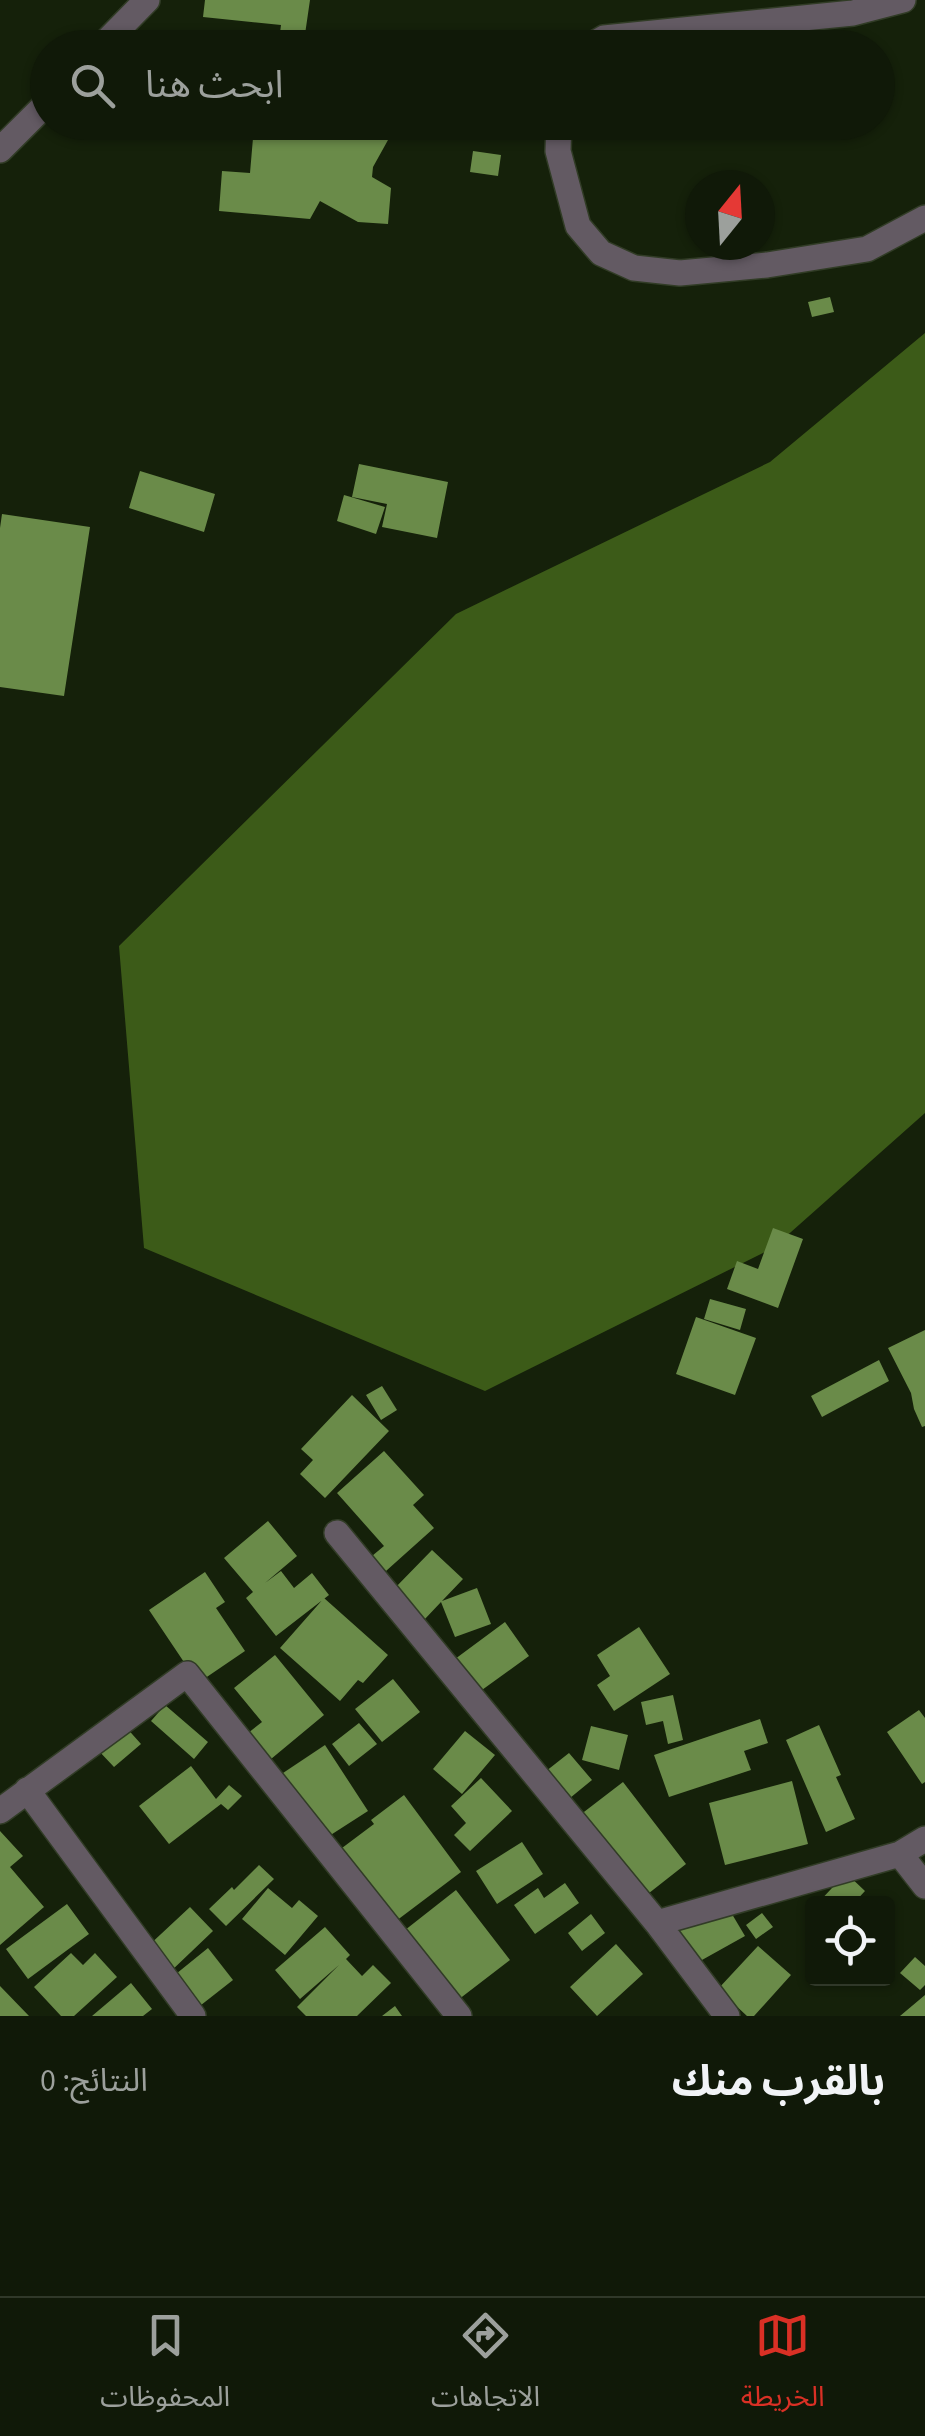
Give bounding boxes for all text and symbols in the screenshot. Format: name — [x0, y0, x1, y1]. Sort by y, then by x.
search box — [30, 30, 895, 140]
icon: search — [65, 58, 120, 113]
text: ابحث هنا — [145, 58, 284, 112]
north arrow — [685, 170, 775, 260]
map controls — [805, 1896, 895, 1986]
button: locate — [805, 1896, 895, 1986]
text: بالقرب منك — [672, 2052, 885, 2112]
text: النتائج: 0 — [40, 2058, 148, 2104]
tab: المحفوظات — [100, 2308, 230, 2427]
tab: الاتجاهات — [431, 2308, 540, 2427]
tab: الخريطة — [741, 2308, 825, 2427]

